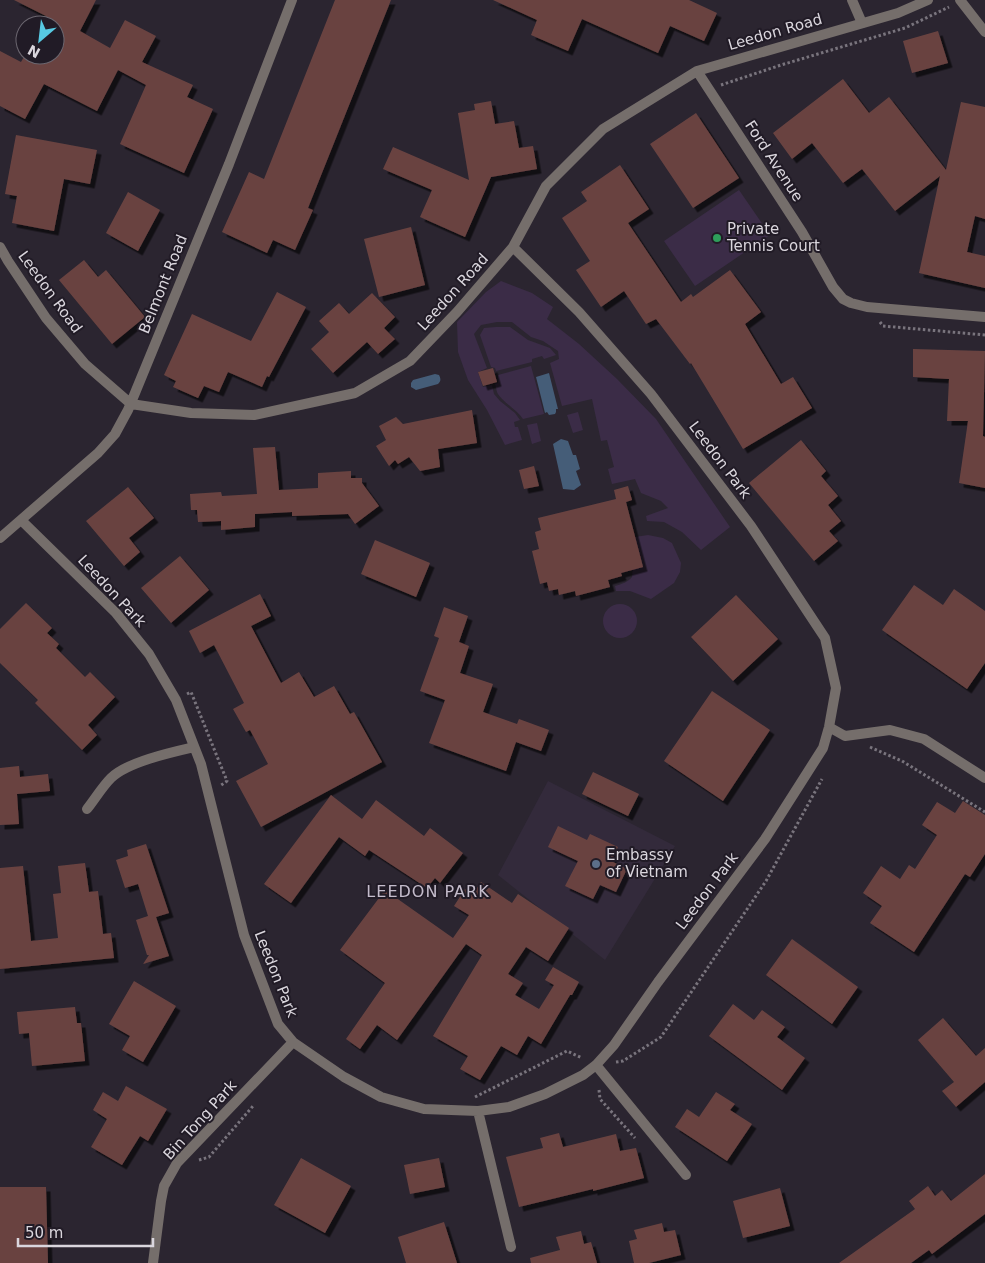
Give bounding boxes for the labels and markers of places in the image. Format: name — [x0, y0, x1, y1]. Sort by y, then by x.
place label: Private Tennis Court — [726, 220, 820, 255]
marker: Private Tennis Court — [711, 232, 723, 244]
place label: Embassy of Vietnam — [606, 846, 688, 881]
marker: Embassy of Vietnam — [590, 858, 602, 870]

